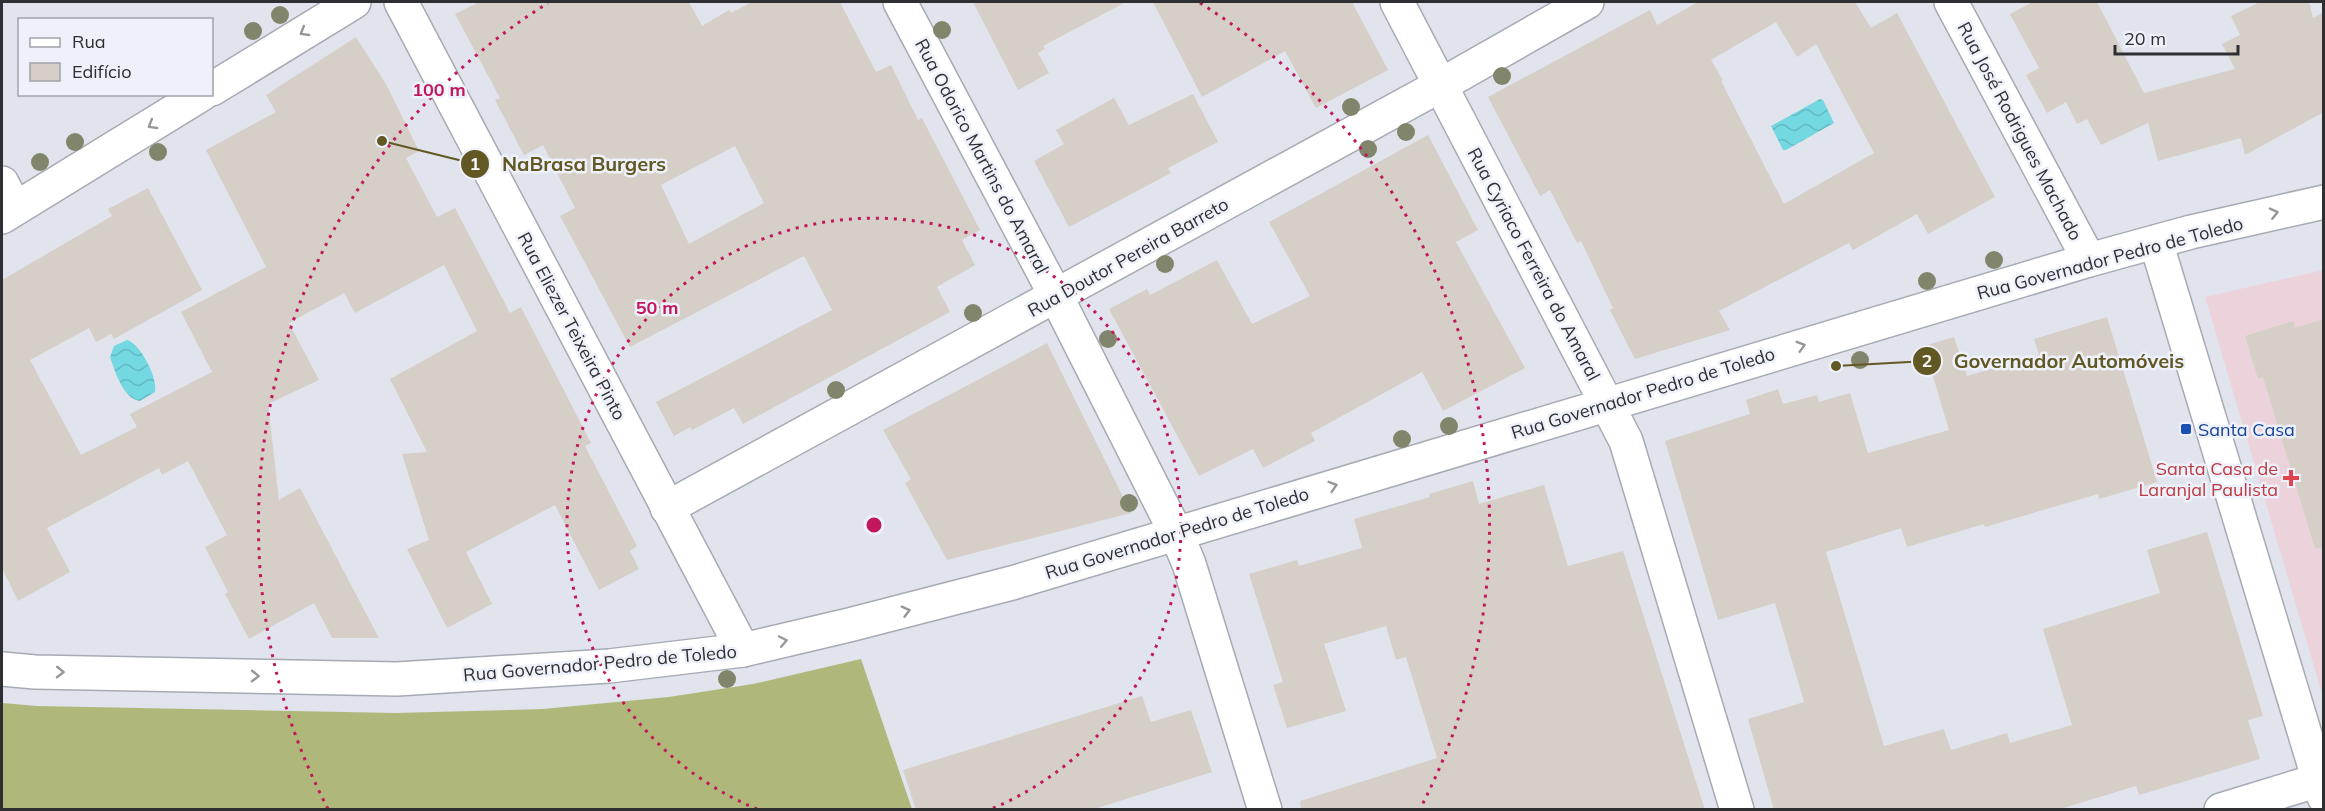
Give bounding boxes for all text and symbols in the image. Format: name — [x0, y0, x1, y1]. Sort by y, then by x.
legend — [18, 18, 213, 96]
street label: Rua José Rodrigues Machado — [1952, 18, 2088, 244]
scale bar — [2115, 18, 2238, 56]
one-way arrow — [300, 24, 310, 36]
text: 20 m — [2124, 27, 2166, 50]
text: Rua — [72, 30, 106, 53]
street label: Rua Odorico Martins do Amaral — [910, 34, 1054, 278]
text: Edifício — [72, 60, 131, 83]
text: 100 m — [412, 78, 466, 101]
one-way arrow — [148, 117, 158, 129]
street label: Rua Cyriaco Ferreira do Amaral — [1463, 143, 1605, 385]
callout: NaBrasa Burgers — [460, 145, 678, 183]
text: NaBrasa Burgers — [502, 151, 666, 176]
text: 1 — [470, 152, 480, 175]
street label: Rua Doutor Pereira Barreto — [1024, 192, 1232, 322]
one-way arrow — [2269, 208, 2279, 221]
street label: Rua Governador Pedro de Toledo — [1974, 211, 2246, 305]
street label: Rua Eliezer Teixeira Pinto — [513, 228, 631, 424]
text: 50 m — [636, 296, 678, 319]
one-way arrow — [1795, 341, 1806, 353]
street label: Rua Governador Pedro de Toledo — [1508, 342, 1778, 444]
callout: Governador Automóveis — [1912, 342, 2197, 380]
text: Governador Automóveis — [1954, 348, 2184, 373]
text: 2 — [1922, 349, 1932, 372]
place label: Santa Casa — [2198, 418, 2295, 441]
marker: Santa Casa — [2179, 422, 2193, 436]
place label: Santa Casa de Laranjal Paulista — [2139, 457, 2278, 501]
marker: Santa Casa de Laranjal Paulista — [2282, 469, 2300, 487]
one-way arrow — [1327, 481, 1338, 493]
street label: Rua Governador Pedro de Toledo — [1042, 482, 1312, 584]
centre of rings — [864, 515, 884, 535]
one-way arrow — [901, 605, 911, 618]
one-way arrow — [778, 635, 788, 648]
street label: Rua Governador Pedro de Toledo — [462, 640, 738, 686]
one-way arrow — [55, 666, 64, 679]
one-way arrow — [250, 670, 259, 683]

